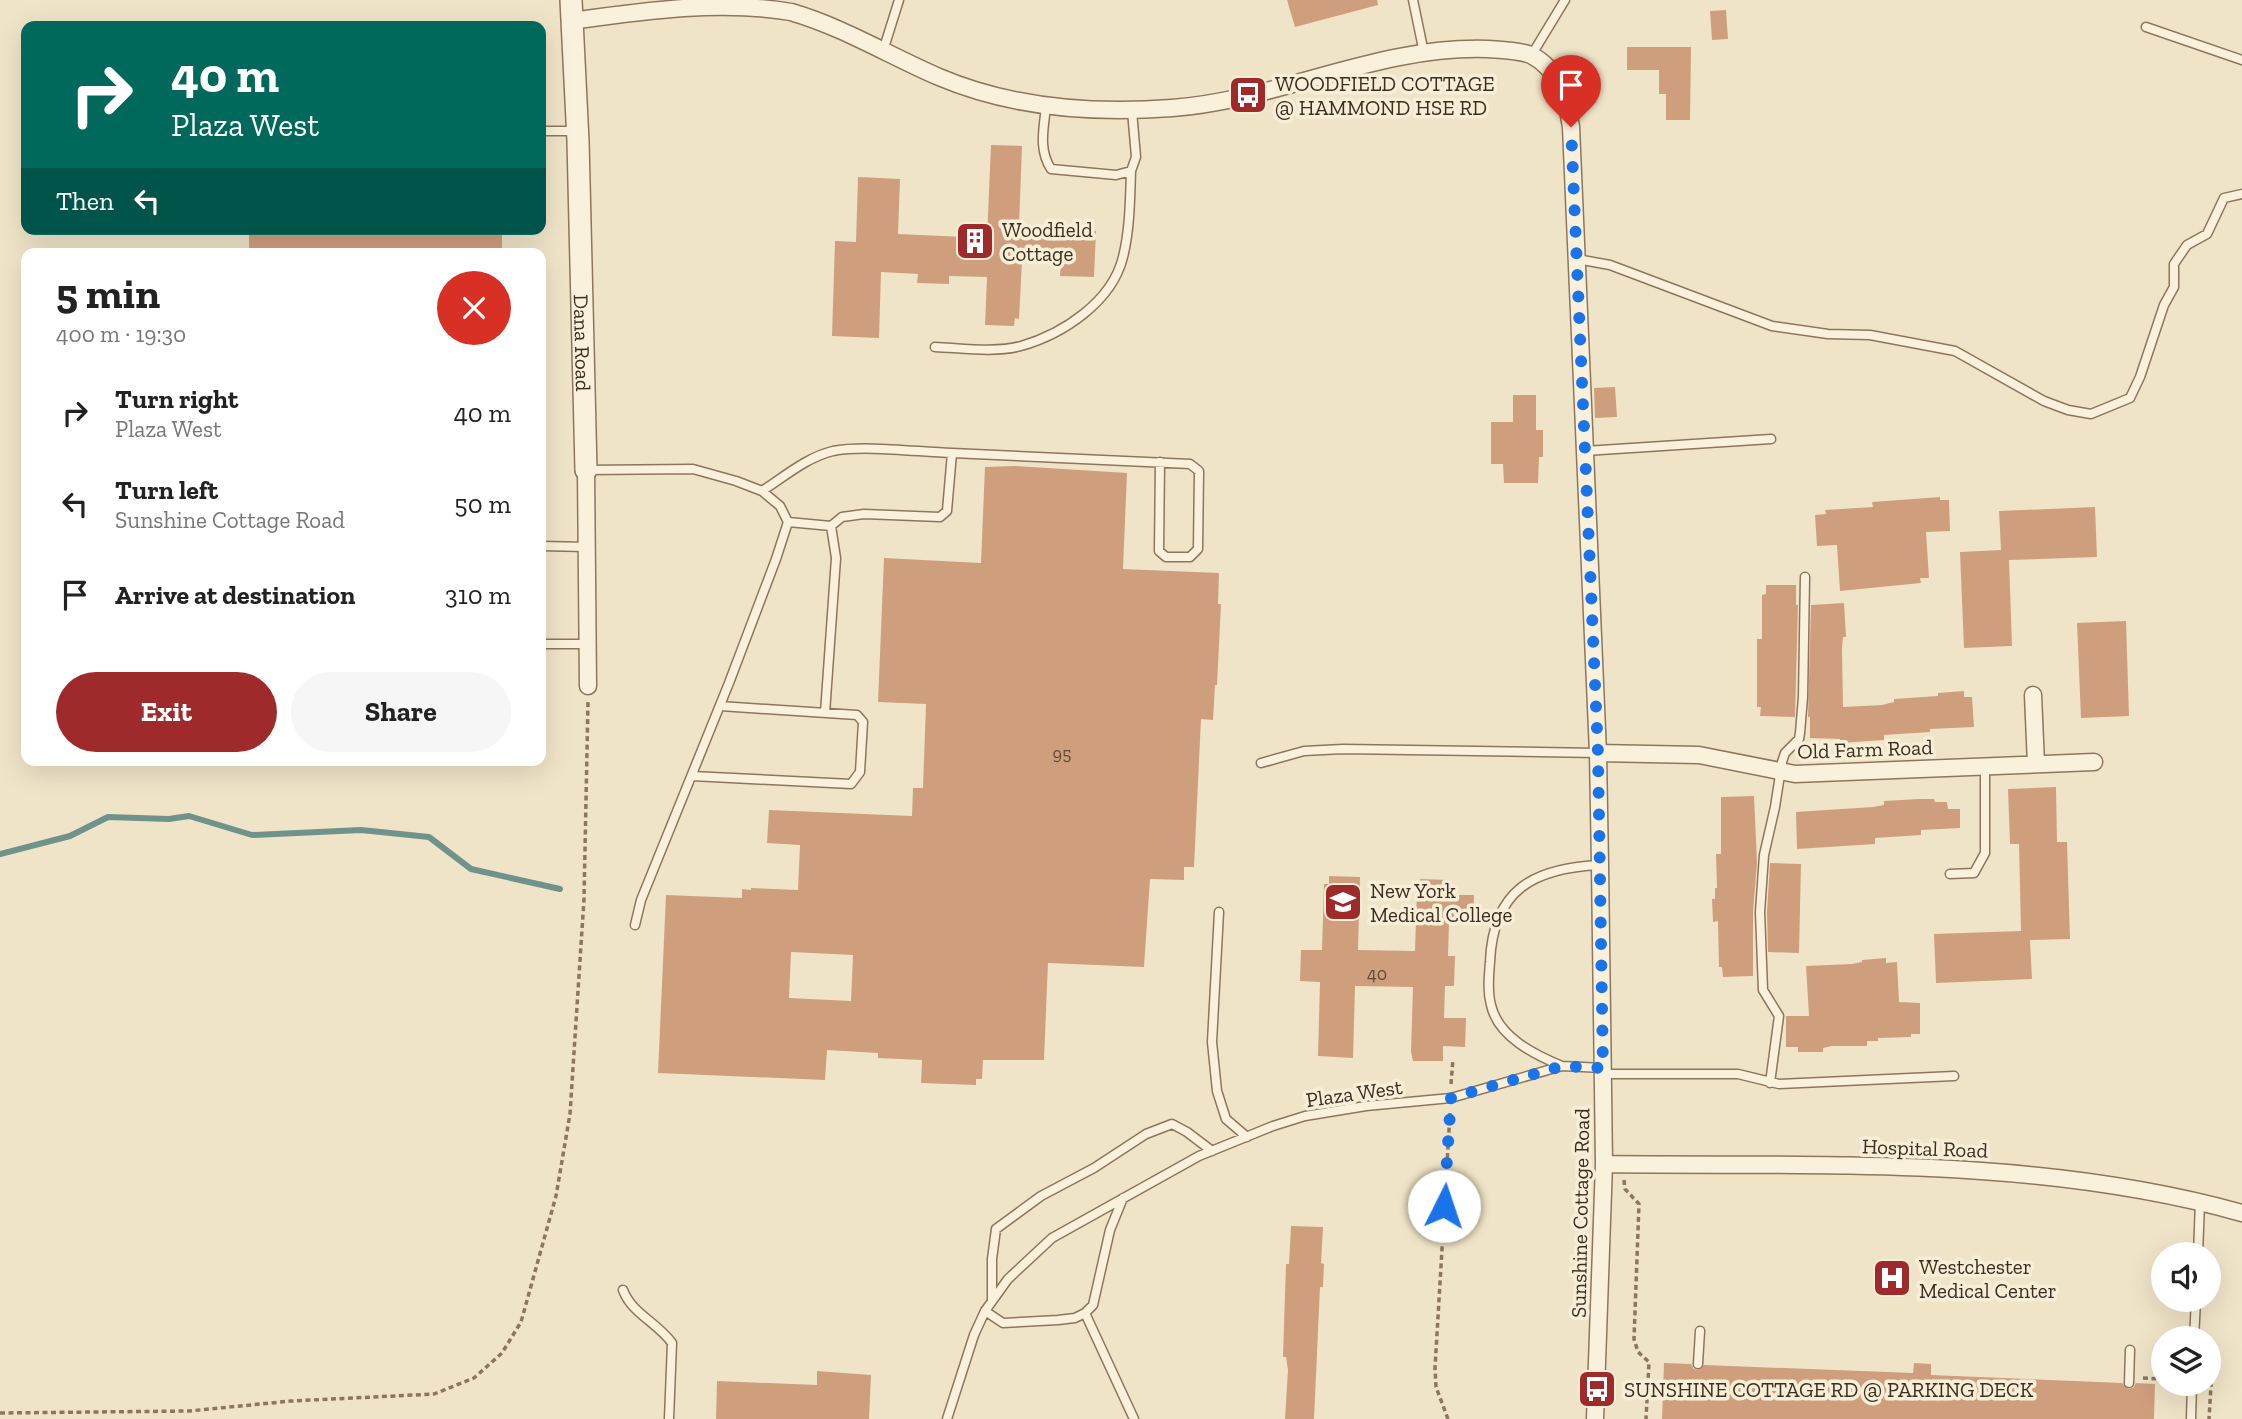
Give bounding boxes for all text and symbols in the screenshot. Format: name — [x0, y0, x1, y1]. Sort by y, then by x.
text: 40 m — [171, 46, 279, 105]
icon: right — [56, 49, 147, 140]
pin — [1541, 55, 1601, 127]
icon: arrive — [1552, 66, 1590, 104]
place label: WOODFIELD COTTAGE @ HAMMOND HSE RD — [1275, 71, 1495, 120]
bus stop icon: WOODFIELD COTTAGE @ HAMMOND HSE RD — [1227, 74, 1269, 116]
text: Plaza West — [171, 106, 319, 144]
icon: left — [128, 182, 166, 220]
text: Then — [56, 185, 114, 217]
place label: Woodfield Cottage — [1002, 217, 1093, 266]
building icon: Woodfield Cottage — [954, 220, 996, 262]
text: 5 min — [56, 268, 160, 319]
button: close — [437, 271, 511, 345]
street label: Dana Road — [569, 294, 597, 392]
text: 400 m · 19:30 — [56, 320, 186, 348]
text: Turn right — [115, 383, 238, 415]
icon: right — [56, 394, 94, 432]
text: 40 m — [454, 397, 511, 429]
text: Plaza West — [115, 415, 222, 443]
text: Turn left — [115, 474, 218, 506]
icon: left — [56, 485, 94, 523]
text: 50 m — [454, 488, 511, 520]
text: Sunshine Cottage Road — [115, 506, 345, 534]
icon: arrive — [56, 576, 94, 614]
text: Arrive at destination — [115, 579, 355, 611]
text: 310 m — [445, 579, 511, 611]
button: Exit — [56, 672, 277, 752]
button: Share — [291, 672, 511, 752]
street label: Old Farm Road — [1797, 734, 1934, 764]
house number: 95 — [1053, 743, 1071, 765]
place label: New York Medical College — [1370, 878, 1512, 927]
school or university icon: New York Medical College — [1322, 881, 1364, 923]
house number: 40 — [1367, 963, 1387, 985]
street label: Plaza West — [1304, 1074, 1404, 1112]
street label: Sunshine Cottage Road — [1566, 1107, 1594, 1318]
street label: Hospital Road — [1861, 1133, 1989, 1163]
position arrow — [1407, 1169, 1481, 1243]
map controls — [2151, 1242, 2221, 1396]
button: sound — [2151, 1242, 2221, 1312]
place label: Westchester Medical Center — [1919, 1254, 2056, 1303]
hospital icon: Westchester Medical Center — [1871, 1257, 1913, 1299]
button: layers — [2151, 1326, 2221, 1396]
bus stop icon: SUNSHINE COTTAGE RD @ PARKING DECK — [1576, 1368, 1618, 1410]
place label: SUNSHINE COTTAGE RD @ PARKING DECK — [1624, 1377, 2034, 1402]

